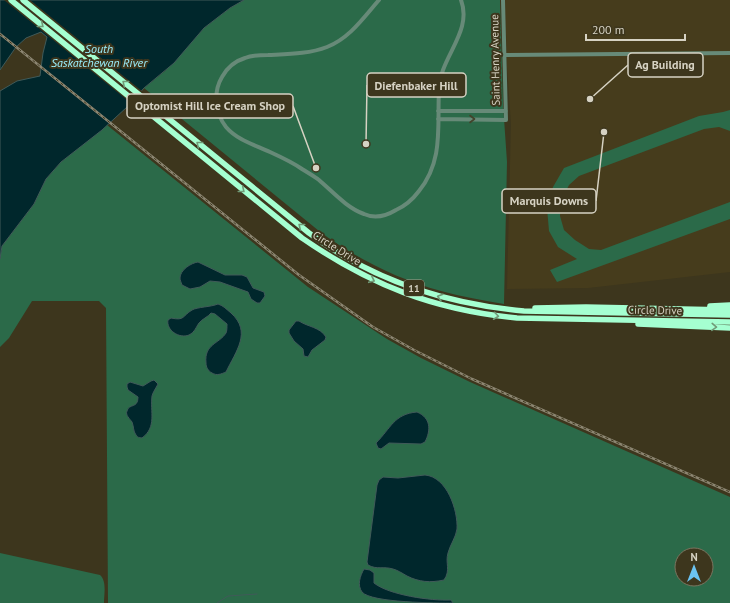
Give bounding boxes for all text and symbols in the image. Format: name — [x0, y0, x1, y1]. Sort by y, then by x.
street label: Saint Henry Avenue — [487, 14, 503, 106]
scale bar — [586, 16, 685, 42]
one-way arrow — [36, 20, 43, 27]
text: 200 m — [592, 22, 625, 37]
water label: South Saskatchewan River — [51, 41, 148, 70]
callout: Ag Building — [628, 53, 703, 77]
text: Ag Building — [635, 57, 695, 72]
callout: Diefenbaker Hill — [367, 73, 466, 97]
text: Diefenbaker Hill — [374, 78, 458, 93]
one-way arrow — [122, 81, 129, 88]
callout: Optomist Hill Ice Cream Shop — [127, 94, 293, 118]
text: Optomist Hill Ice Cream Shop — [135, 98, 286, 113]
one-way arrow — [469, 115, 475, 123]
one-way arrow — [197, 142, 204, 149]
one-way arrow — [238, 185, 245, 192]
callout: Marquis Downs — [502, 189, 596, 213]
text: Marquis Downs — [510, 193, 588, 208]
one-way arrow — [298, 224, 305, 231]
street label: Circle Drive — [310, 228, 364, 269]
one-way arrow — [367, 275, 375, 283]
road number: 11 — [404, 280, 424, 296]
one-way arrow — [437, 293, 444, 301]
street label: Circle Drive — [628, 303, 683, 317]
one-way arrow — [493, 311, 499, 320]
one-way arrow — [711, 323, 717, 332]
north arrow — [674, 547, 714, 587]
text: N — [690, 550, 698, 564]

